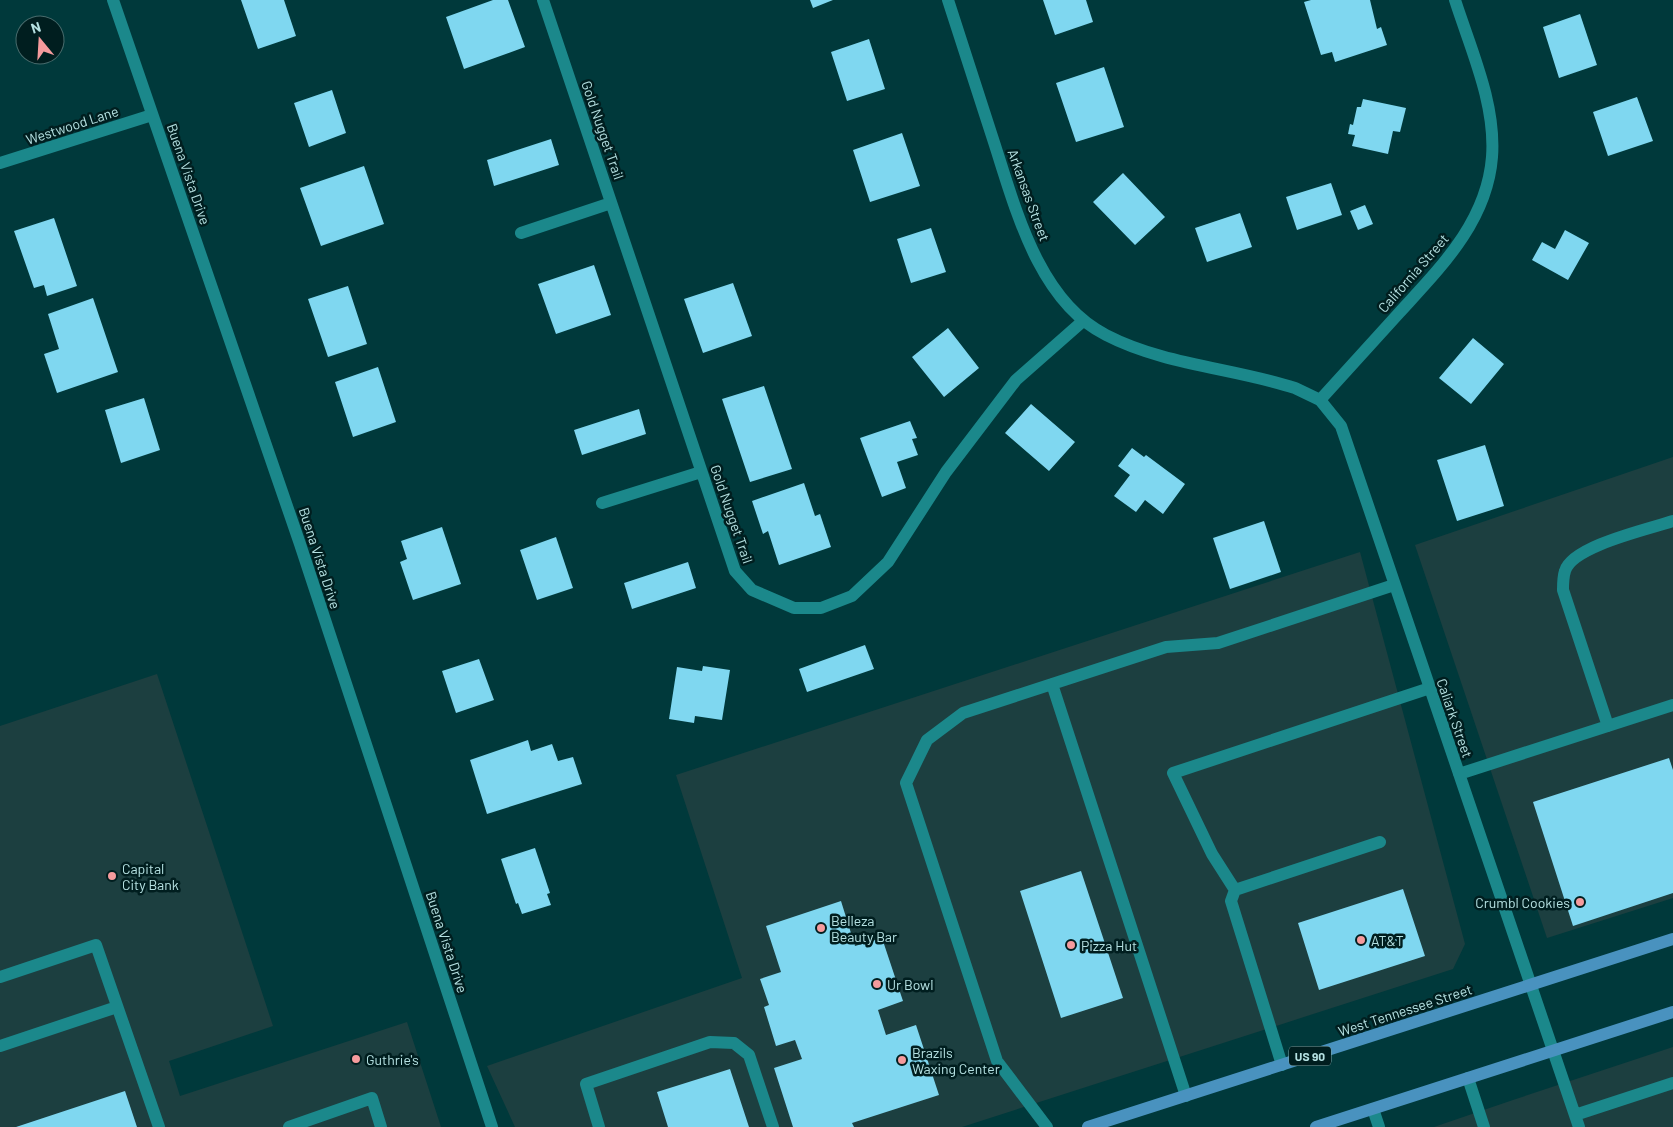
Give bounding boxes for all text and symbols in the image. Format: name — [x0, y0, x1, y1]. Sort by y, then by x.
north arrow — [15, 15, 65, 65]
text: N — [29, 18, 43, 37]
street label: Gold Nugget Trail — [578, 78, 628, 182]
street label: Westwood Lane — [24, 102, 120, 148]
street label: Buena Vista Drive — [164, 121, 214, 227]
street label: Arkansas Street — [1004, 147, 1054, 243]
street label: California Street — [1374, 230, 1452, 316]
street label: Gold Nugget Trail — [707, 462, 757, 566]
street label: Buena Vista Drive — [296, 505, 344, 611]
street label: Caliark Street — [1434, 676, 1476, 760]
place label: Capital City Bank — [122, 860, 179, 893]
marker: Capital City Bank — [106, 870, 118, 882]
street label: Buena Vista Drive — [423, 889, 471, 995]
place label: Crumbl Cookies — [1475, 894, 1570, 911]
marker: Crumbl Cookies — [1574, 896, 1586, 908]
place label: Belleza Beauty Bar — [831, 912, 897, 945]
marker: Belleza Beauty Bar — [815, 922, 827, 934]
place label: AT&T — [1371, 932, 1404, 949]
marker: AT&T — [1355, 934, 1367, 946]
place label: Pizza Hut — [1081, 937, 1137, 954]
marker: Pizza Hut — [1065, 939, 1077, 951]
place label: Ur Bowl — [887, 976, 933, 993]
marker: Ur Bowl — [871, 978, 883, 990]
street label: West Tennessee Street — [1336, 980, 1474, 1040]
place label: Brazils Waxing Center — [912, 1044, 1000, 1077]
road number: US 90 — [1289, 1046, 1331, 1066]
place label: Guthrie's — [366, 1051, 419, 1068]
marker: Guthrie's — [350, 1053, 362, 1065]
marker: Brazils Waxing Center — [896, 1054, 908, 1066]

